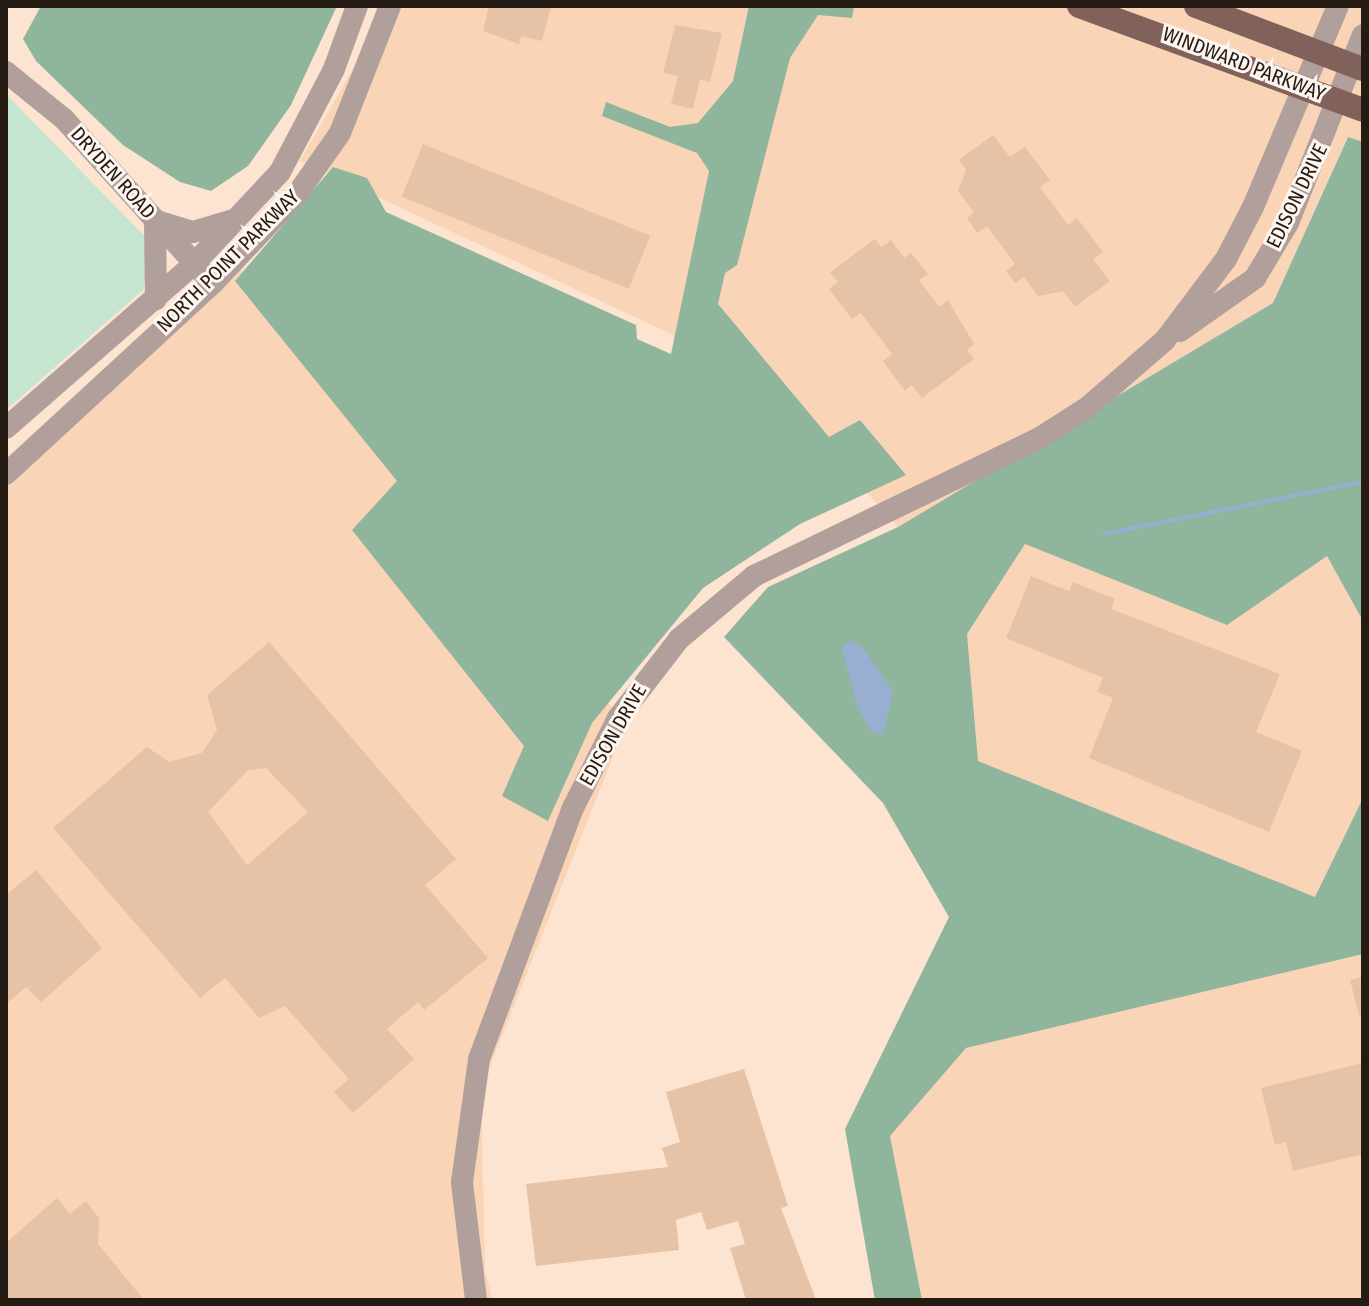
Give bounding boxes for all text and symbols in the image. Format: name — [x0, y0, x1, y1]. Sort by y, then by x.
street label: WINDWARD PARKWAY — [1159, 22, 1329, 106]
street label: DRYDEN ROAD — [66, 122, 160, 224]
street label: EDISON DRIVE — [1261, 140, 1333, 252]
street label: NORTH POINT PARKWAY — [152, 185, 304, 337]
street label: EDISON DRIVE — [574, 680, 652, 790]

